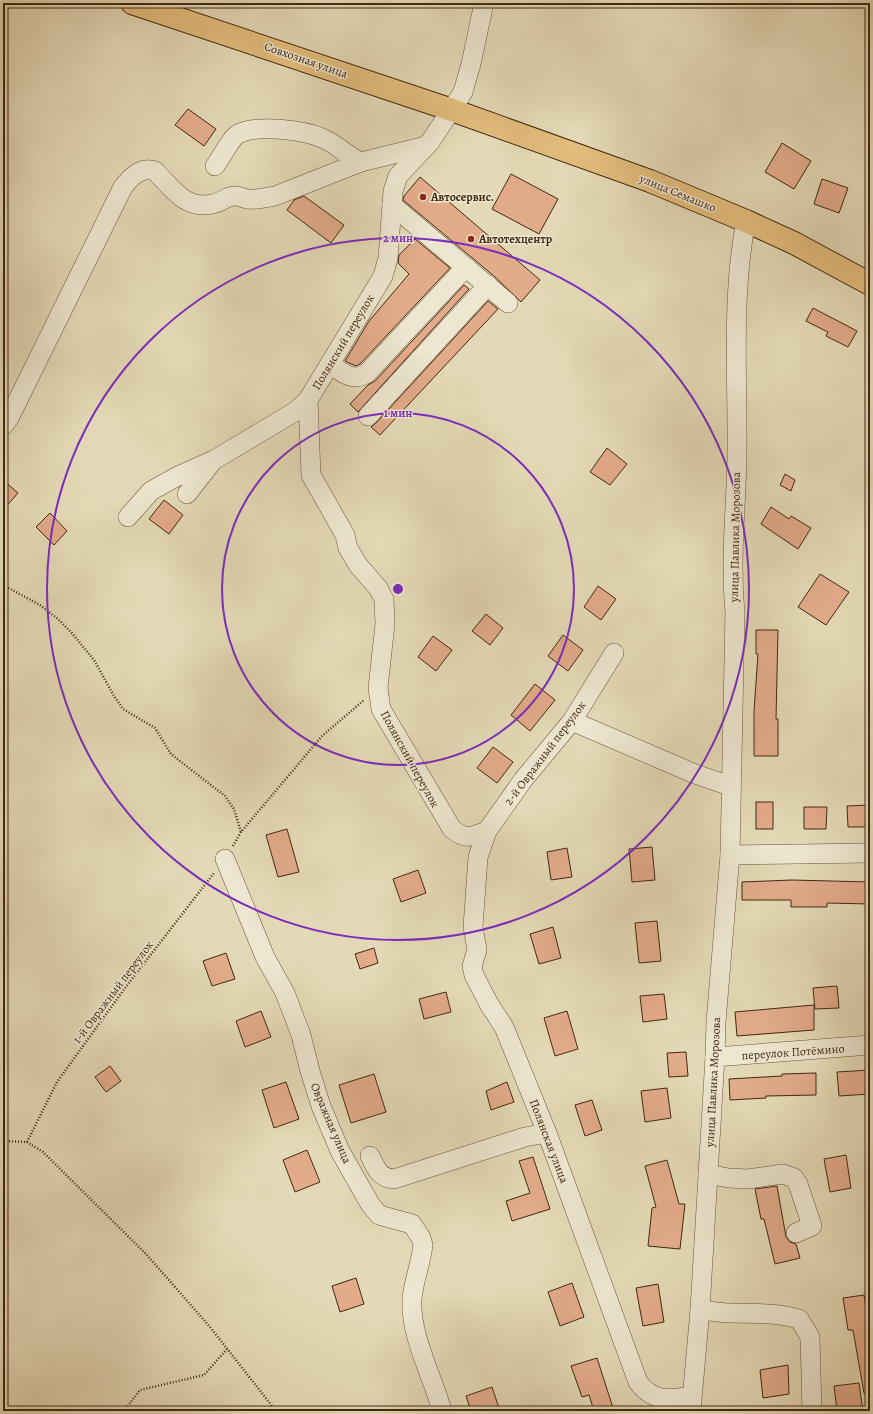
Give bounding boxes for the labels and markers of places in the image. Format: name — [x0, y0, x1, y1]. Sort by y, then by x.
place label: Автосервис. — [430, 189, 494, 205]
marker: Автосервис. — [418, 192, 428, 202]
place label: Автотехцентр — [478, 231, 553, 247]
marker: Автотехцентр — [466, 234, 476, 244]
centre of rings — [391, 582, 405, 596]

